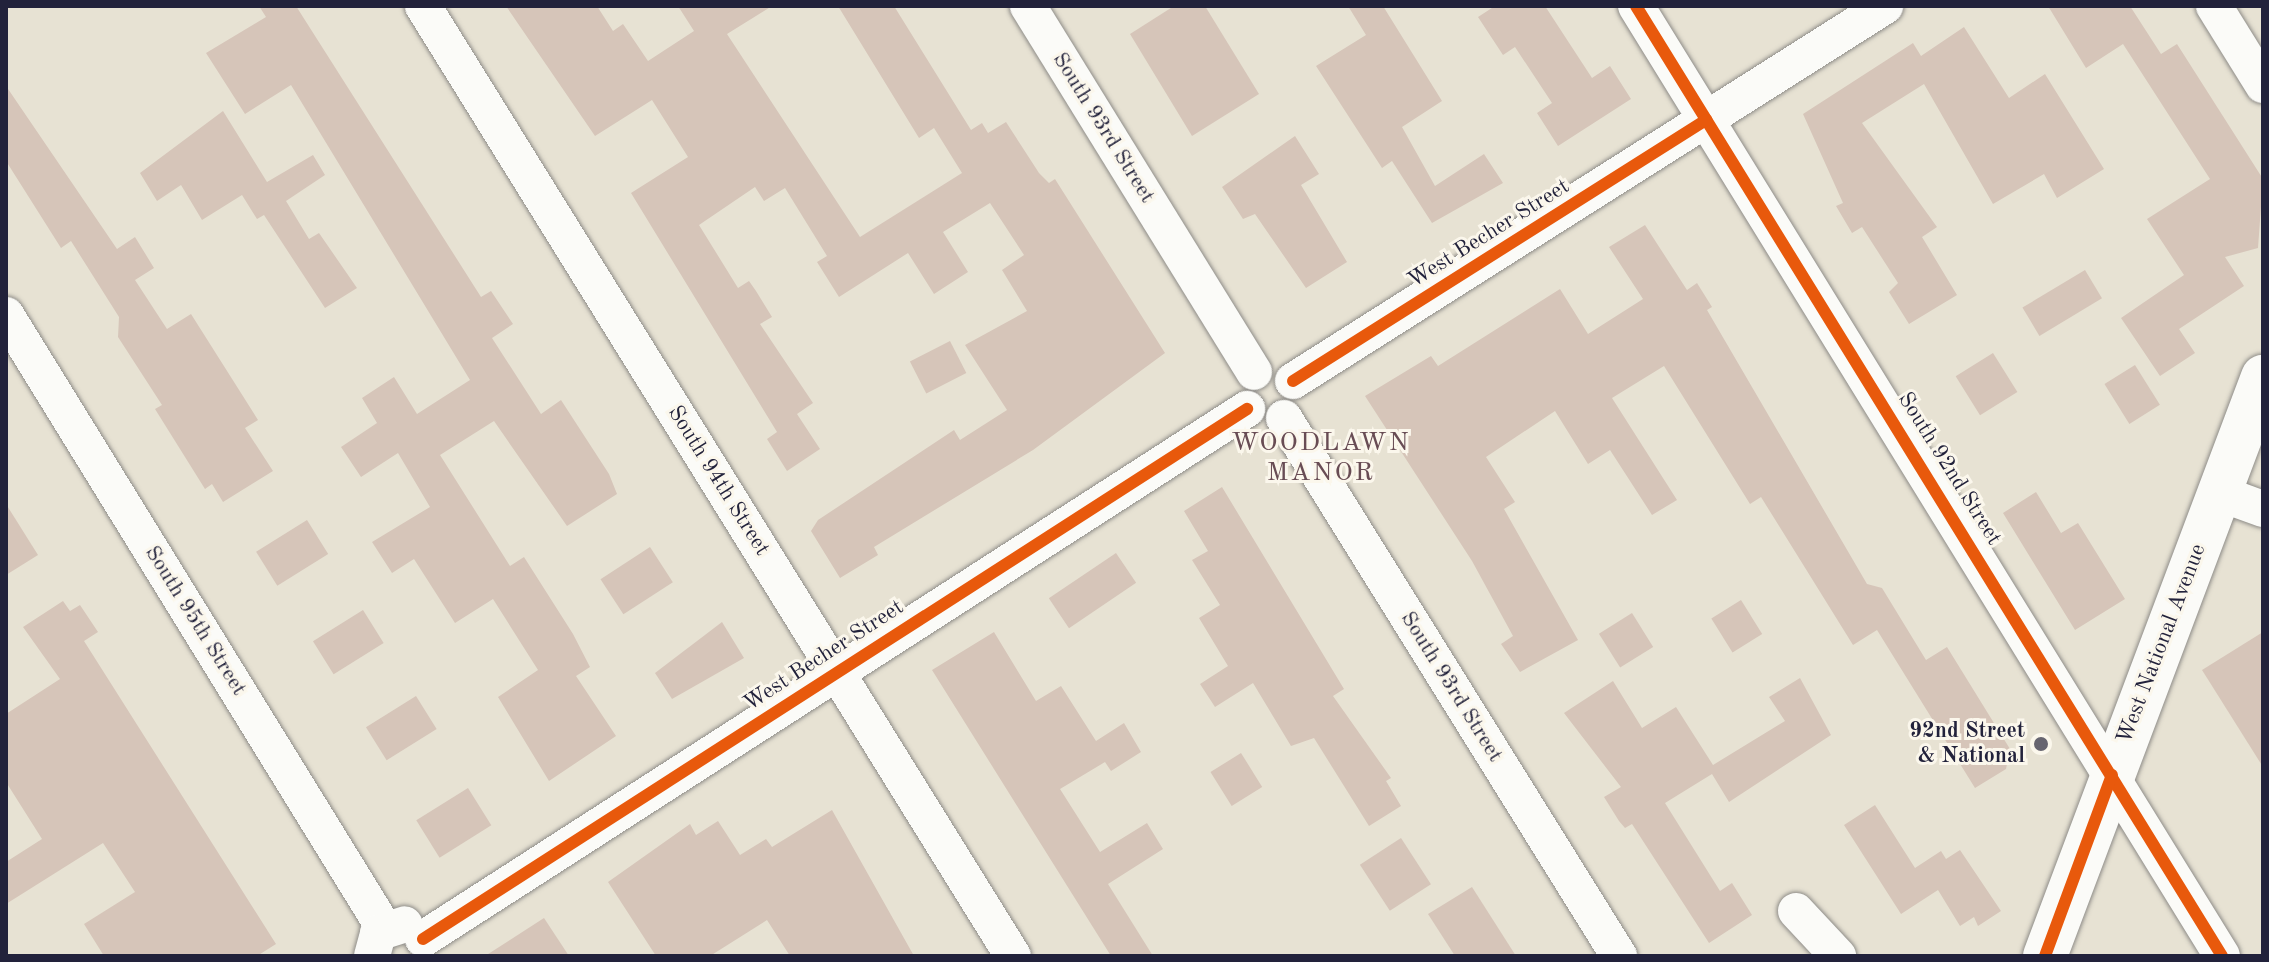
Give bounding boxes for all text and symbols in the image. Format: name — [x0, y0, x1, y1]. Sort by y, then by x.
street label: South 93rd Street — [1046, 48, 1160, 208]
street label: West Becher Street — [1403, 174, 1575, 294]
street label: South 92nd Street — [1891, 388, 2007, 550]
street label: South 94th Street — [661, 401, 775, 561]
district label: WOODLAWN MANOR — [1231, 428, 1411, 490]
street label: West National Avenue — [2112, 540, 2212, 748]
street label: South 95th Street — [138, 541, 252, 701]
street label: West Becher Street — [739, 594, 909, 718]
street label: South 93rd Street — [1394, 607, 1508, 767]
place label: 92nd Street & National — [1909, 718, 2025, 770]
marker: 92nd Street & National — [2032, 735, 2050, 753]

